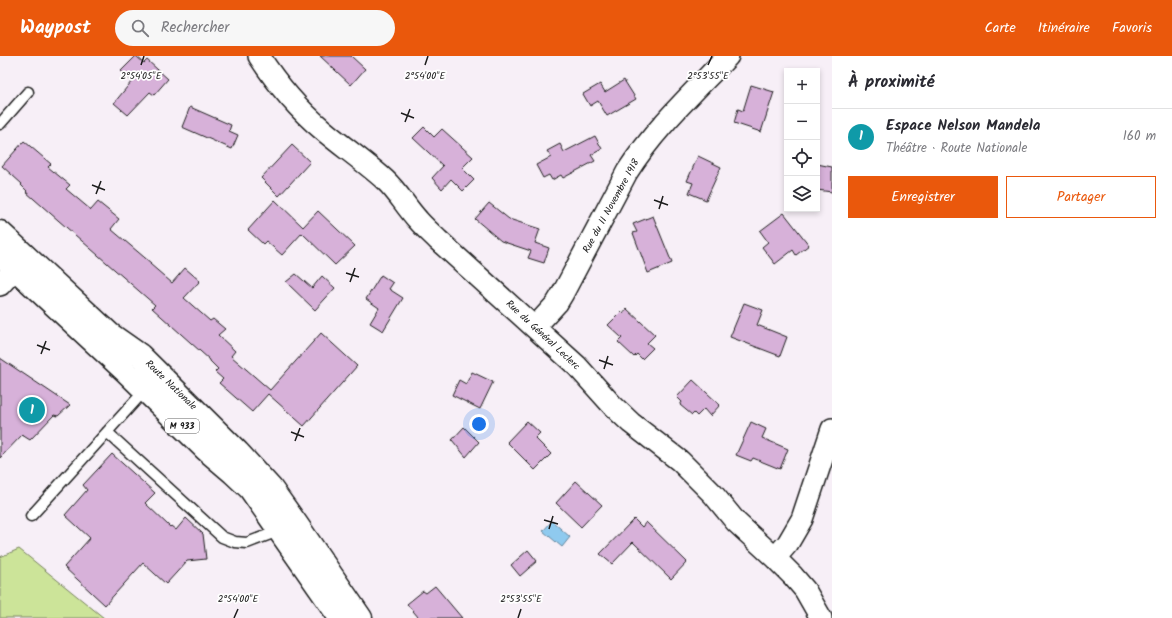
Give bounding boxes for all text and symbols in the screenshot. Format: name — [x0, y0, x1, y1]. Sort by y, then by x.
search box — [115, 10, 395, 46]
text: Waypost — [20, 13, 91, 43]
text: Rechercher — [161, 16, 229, 40]
icon: search — [129, 17, 151, 39]
text: Carte — [984, 17, 1016, 39]
text: Itinéraire — [1038, 17, 1090, 39]
text: Favoris — [1112, 17, 1152, 39]
text: 2°54'05"E — [120, 68, 163, 84]
text: 2°54'00"E — [405, 68, 446, 84]
text: 2°53'55"E — [687, 68, 730, 84]
map controls — [784, 68, 820, 212]
button: + — [784, 68, 820, 104]
text: À proximité — [848, 69, 935, 96]
button: − — [784, 104, 820, 140]
text: Espace Nelson Mandela — [886, 114, 1040, 138]
text: 1 — [859, 126, 863, 147]
text: 160 m — [1123, 126, 1156, 147]
text: Théâtre · Route Nationale — [886, 138, 1027, 159]
button: locate — [784, 140, 820, 176]
street label: Rue du 11 Novembre 1918 — [578, 155, 644, 256]
button: layers — [784, 176, 820, 212]
button: Enregistrer — [848, 176, 998, 218]
button: Partager — [1006, 176, 1156, 218]
street label: Rue du Général Leclerc — [502, 296, 584, 374]
street label: Route Nationale — [141, 356, 201, 414]
pin: 1 — [19, 395, 45, 425]
your location — [469, 414, 489, 434]
road number: M 933 — [165, 419, 199, 433]
text: 2°54'00"E — [218, 591, 259, 607]
text: 2°53'55"E — [500, 591, 543, 607]

